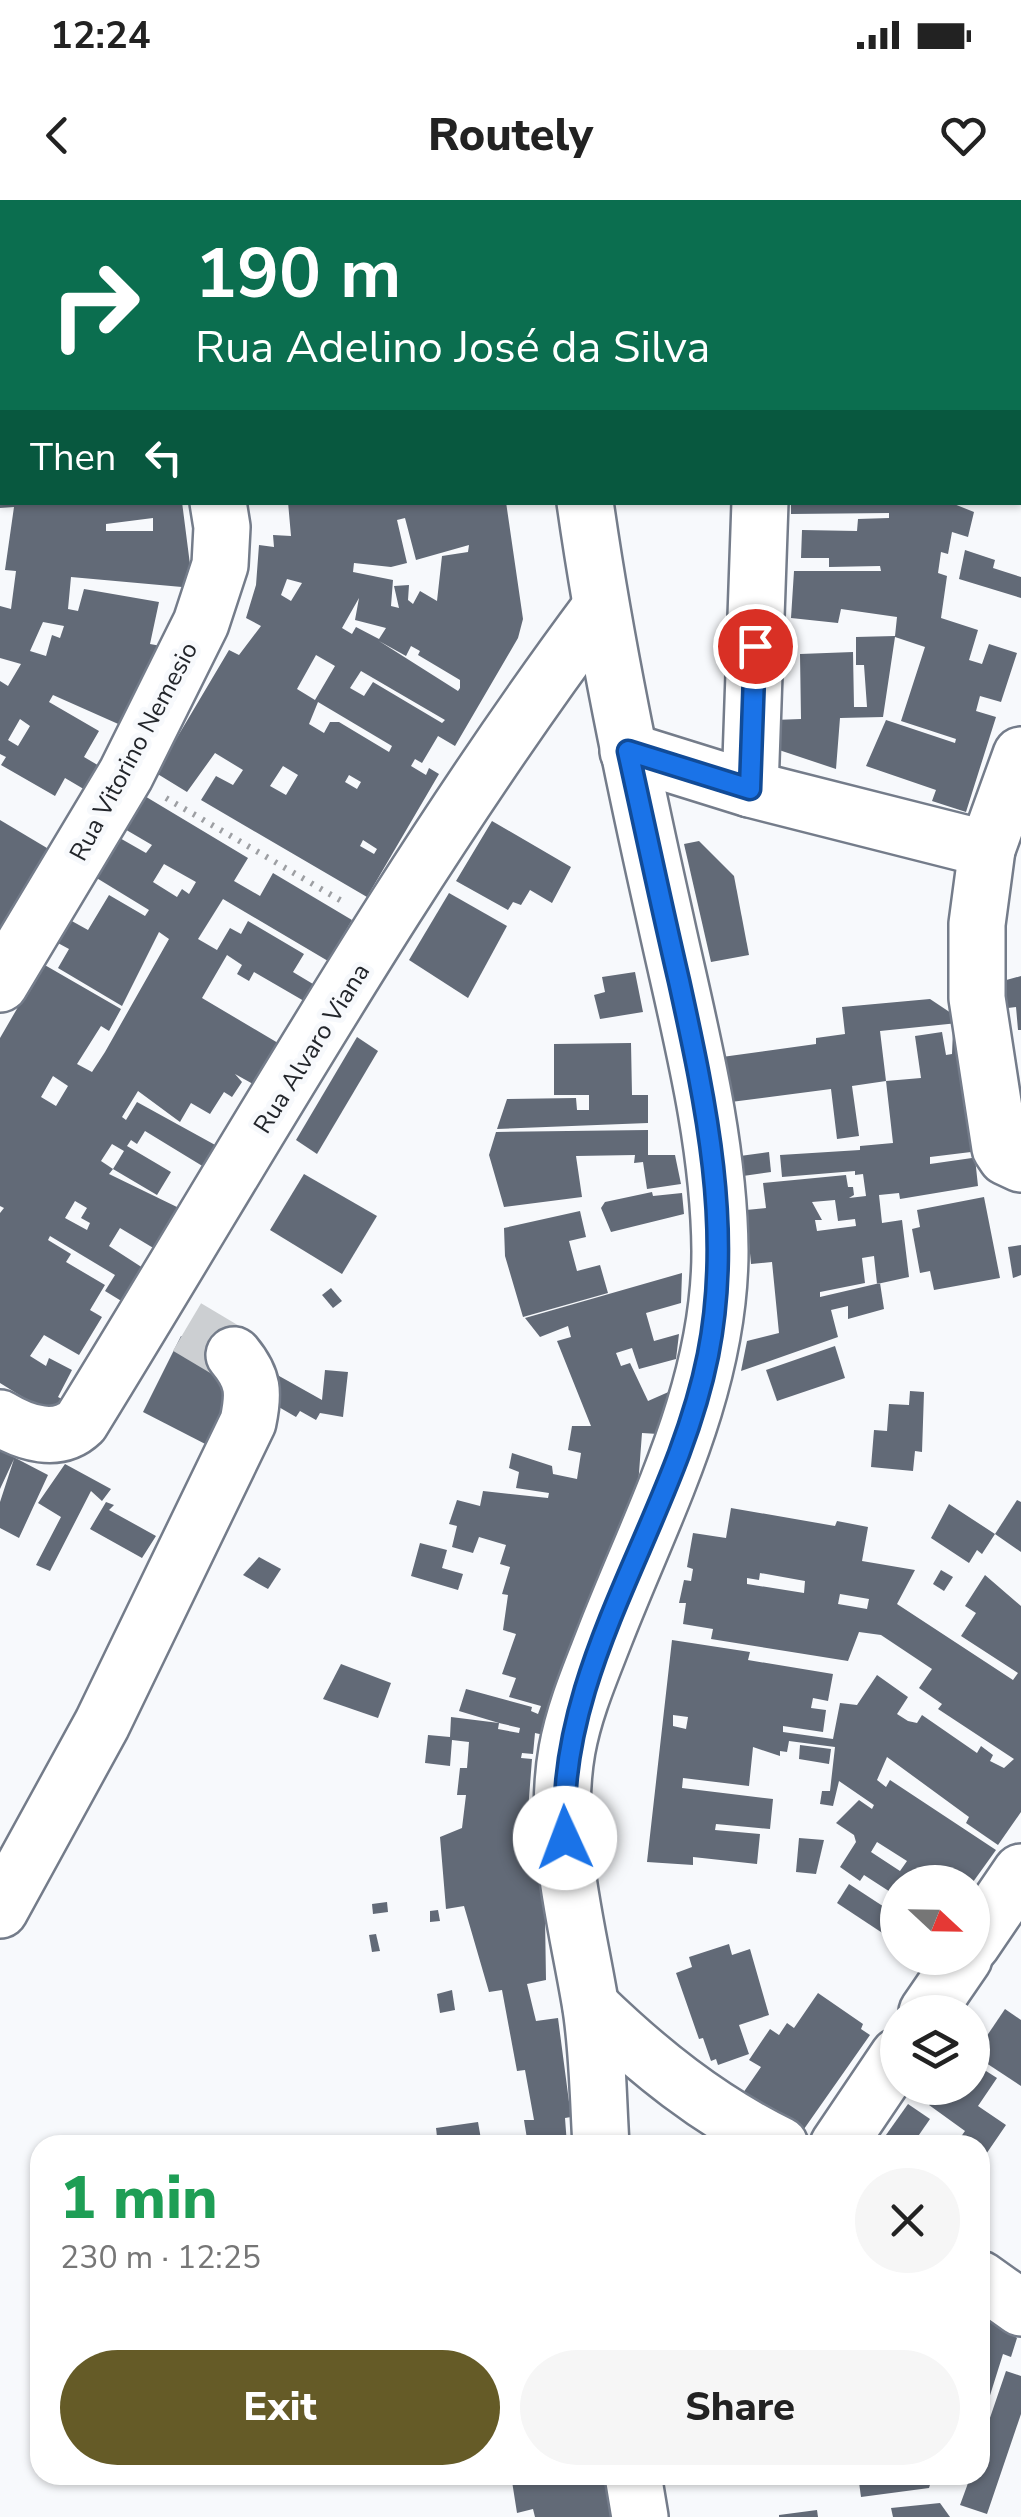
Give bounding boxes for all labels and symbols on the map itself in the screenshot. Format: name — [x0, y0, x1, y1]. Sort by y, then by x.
pin — [713, 604, 798, 689]
street label: Rua Vitorino Nemesio — [62, 636, 206, 867]
street label: Rua Alvaro Viana — [246, 957, 378, 1140]
position arrow — [513, 1786, 617, 1890]
north arrow — [880, 1865, 990, 1975]

